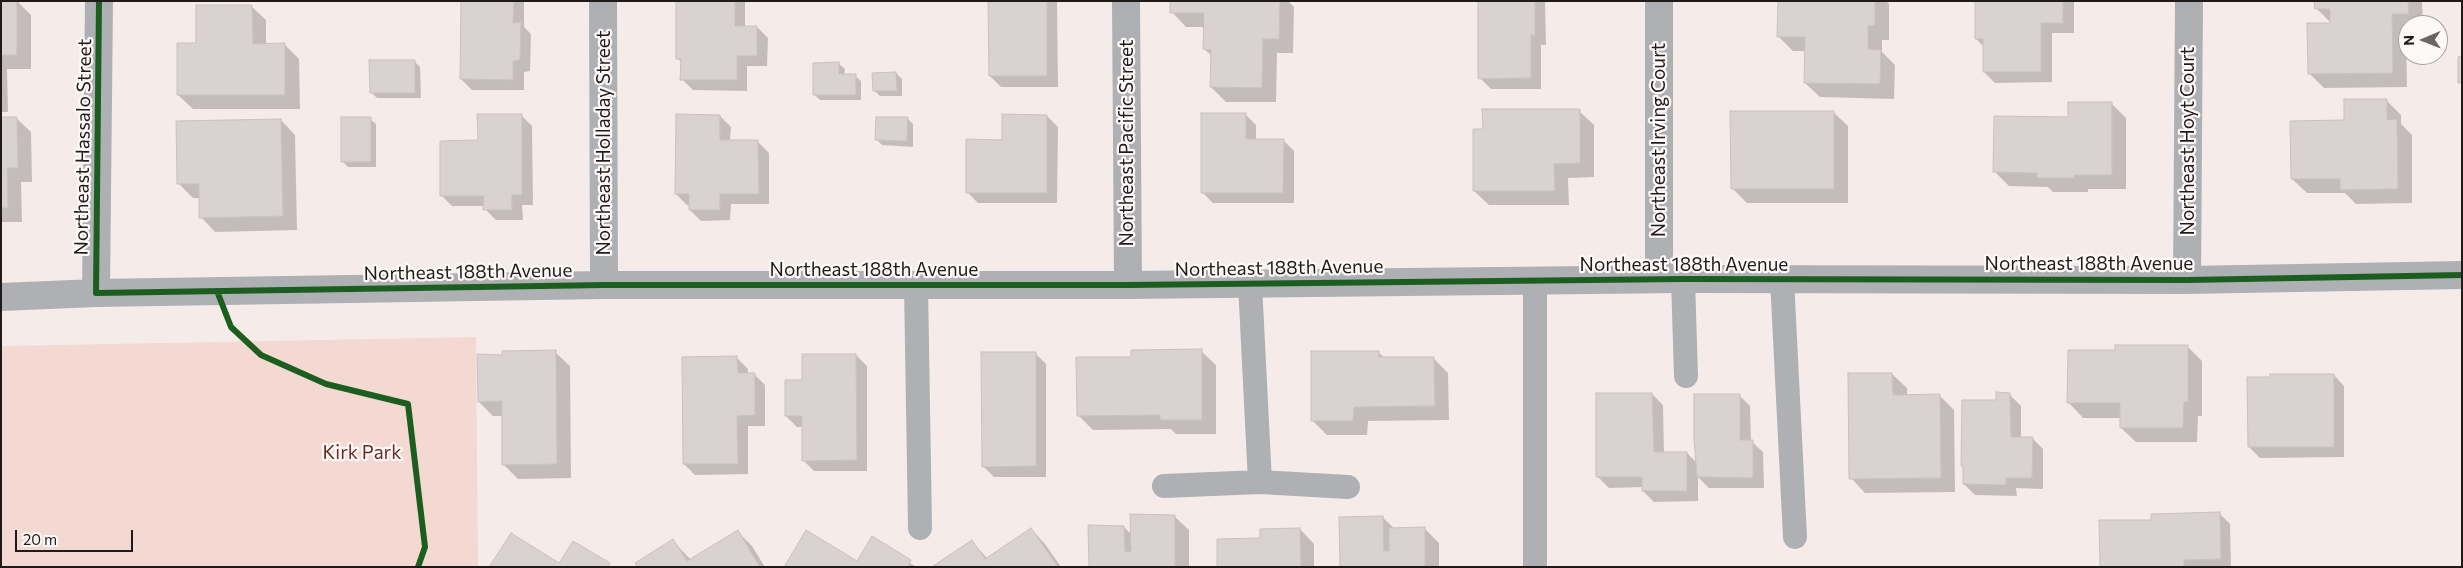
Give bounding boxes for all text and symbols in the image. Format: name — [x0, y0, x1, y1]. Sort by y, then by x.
north arrow — [2398, 15, 2448, 65]
street label: Northeast Holladay Street — [593, 31, 615, 255]
text: N — [2400, 35, 2417, 46]
street label: Northeast Hassalo Street — [70, 38, 96, 256]
street label: Northeast Pacific Street — [1116, 39, 1138, 247]
street label: Northeast Irving Court — [1648, 43, 1670, 237]
street label: Northeast Hoyt Court — [2177, 47, 2199, 235]
street label: Northeast 188th Avenue — [1985, 253, 2193, 275]
street label: Northeast 188th Avenue — [1580, 254, 1788, 276]
street label: Northeast 188th Avenue — [1174, 255, 1384, 281]
street label: Northeast 188th Avenue — [363, 259, 573, 285]
street label: Northeast 188th Avenue — [770, 259, 978, 281]
park label: Kirk Park — [323, 442, 401, 464]
scale bar — [18, 520, 135, 552]
text: 20 m — [23, 530, 57, 548]

